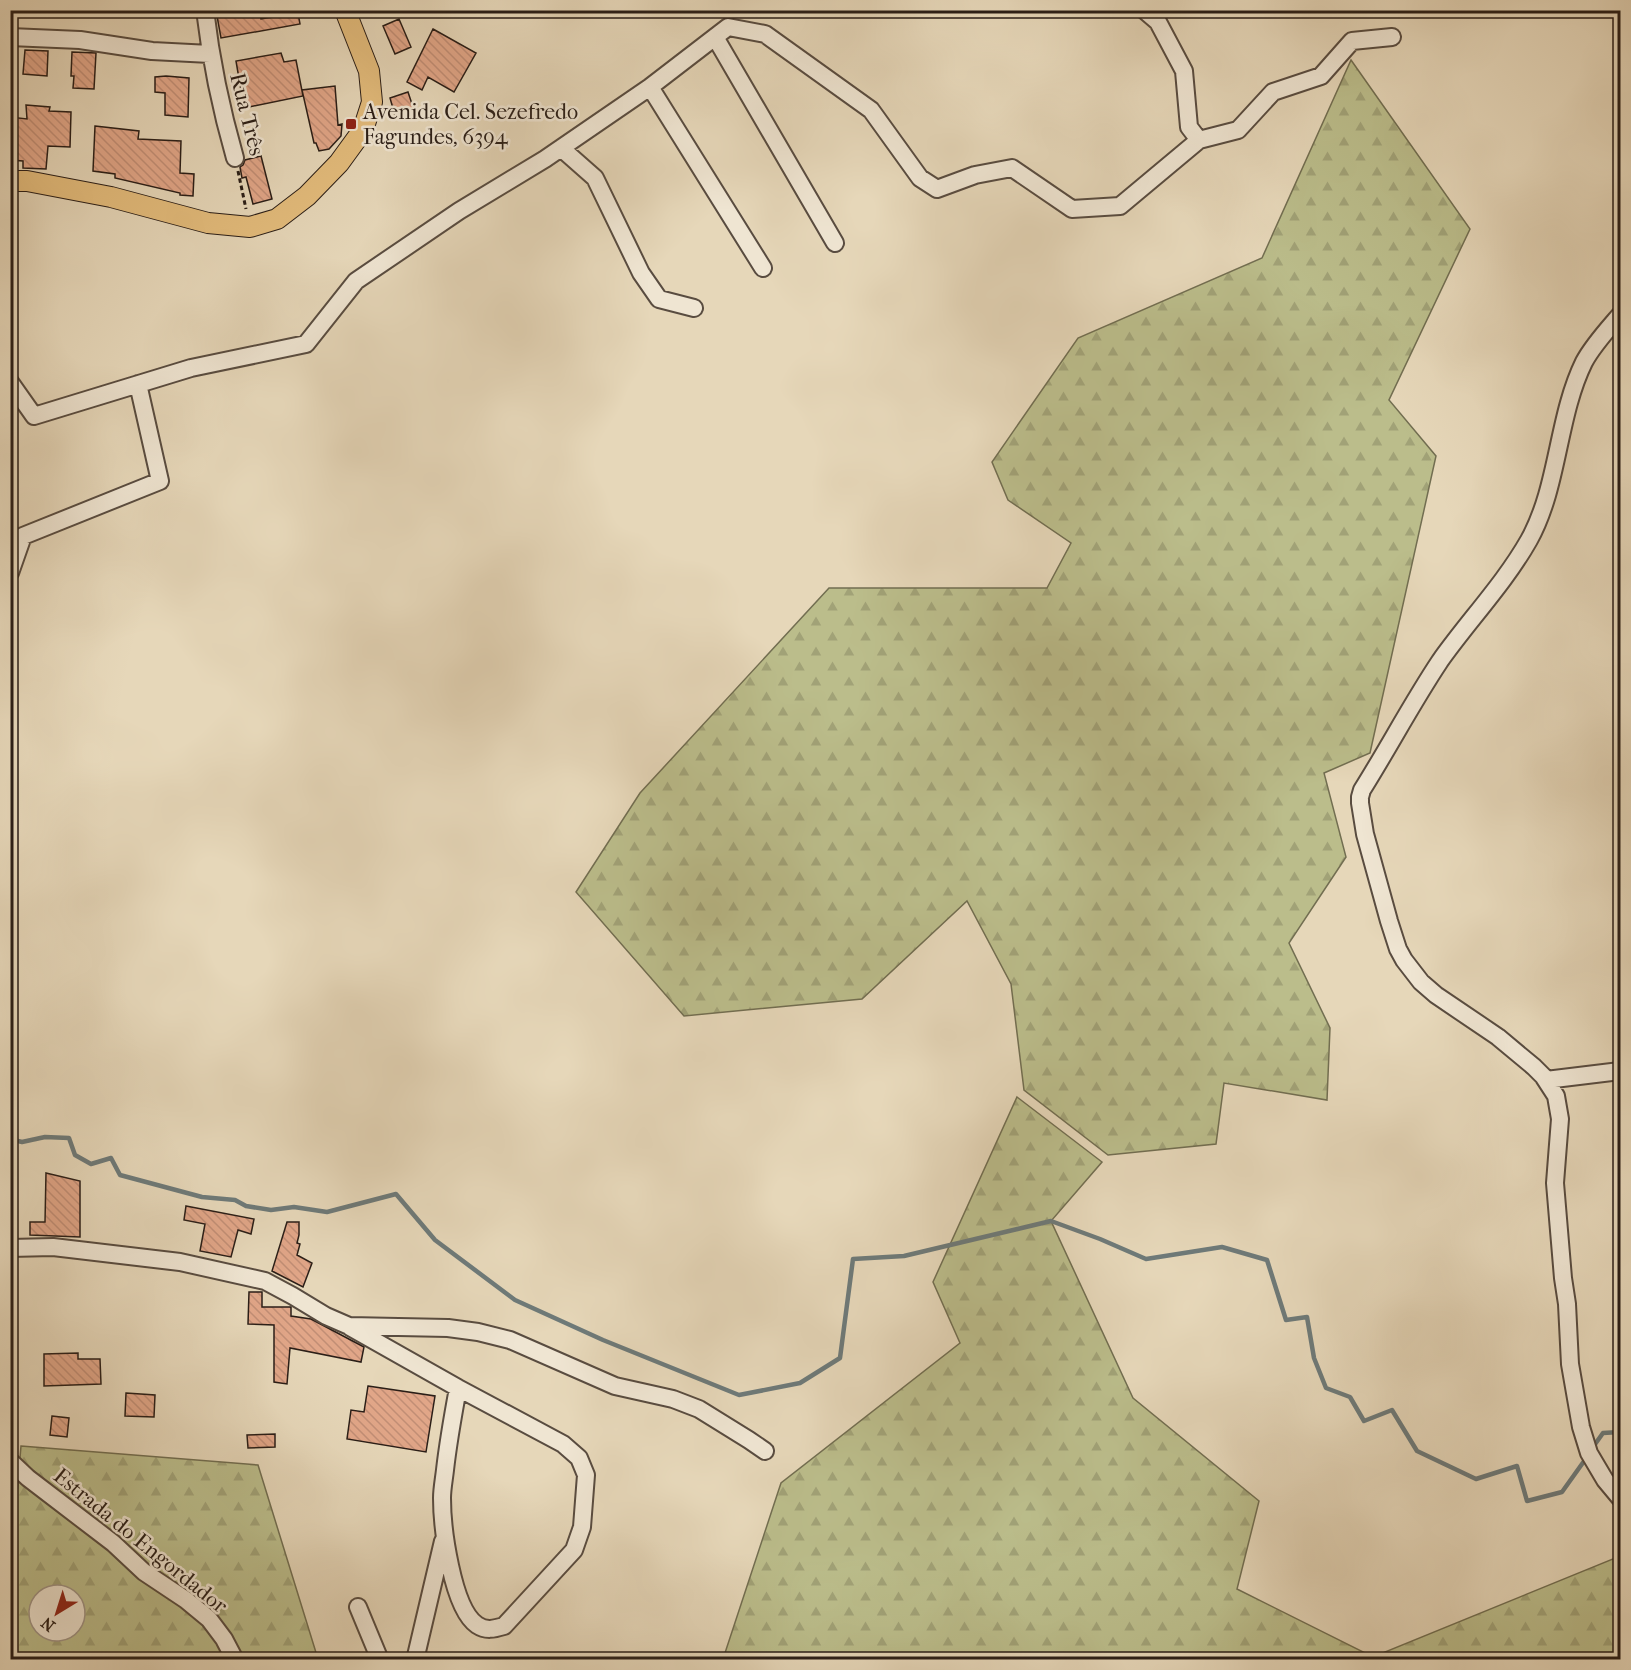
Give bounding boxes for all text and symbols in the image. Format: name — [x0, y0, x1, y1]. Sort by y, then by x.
street label: Rua Três — [224, 70, 270, 158]
place label: Avenida Cel. Sezefredo Fagundes, 6394 — [362, 99, 578, 150]
marker: Avenida Cel. Sezefredo Fagundes, 6394 — [344, 117, 358, 131]
street label: Estrada do Engordador — [48, 1463, 233, 1619]
north arrow — [27, 1583, 87, 1643]
text: N — [37, 1613, 59, 1636]

